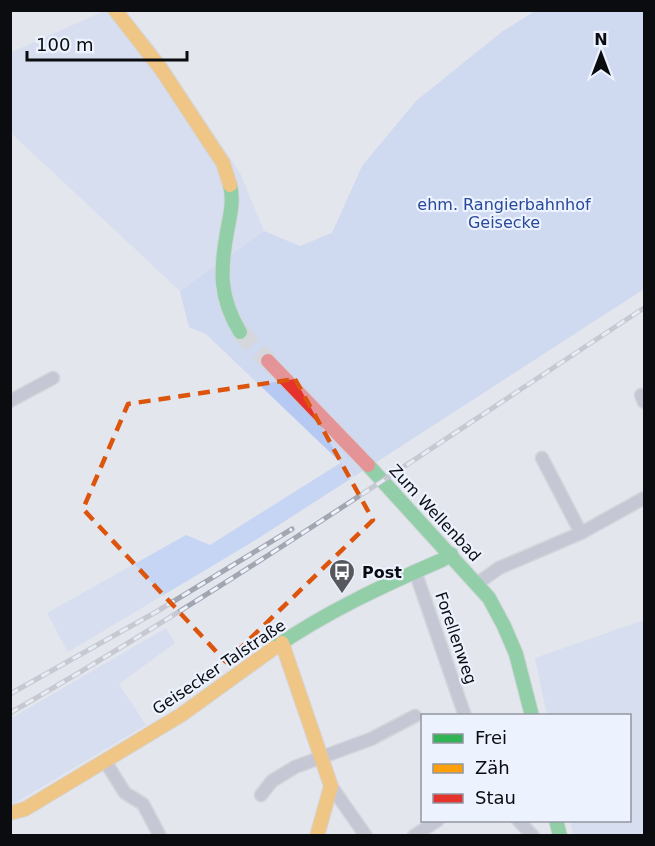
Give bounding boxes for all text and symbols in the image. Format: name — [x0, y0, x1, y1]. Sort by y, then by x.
scale bar — [27, 24, 188, 62]
north arrow — [571, 24, 631, 84]
text: N — [594, 30, 608, 49]
text: 100 m — [36, 34, 94, 55]
park label: ehm. Rangierbahnhof Geisecke — [417, 195, 591, 232]
street label: Zum Wellenbad — [385, 461, 485, 565]
bus stop icon: Post — [327, 557, 357, 595]
place label: Post — [362, 563, 402, 582]
street label: Forellenweg — [431, 589, 481, 687]
street label: Geisecker Talstraße — [149, 615, 289, 719]
legend — [421, 714, 631, 822]
text: Frei — [475, 727, 507, 748]
text: Zäh — [475, 757, 510, 778]
text: Stau — [475, 787, 516, 808]

